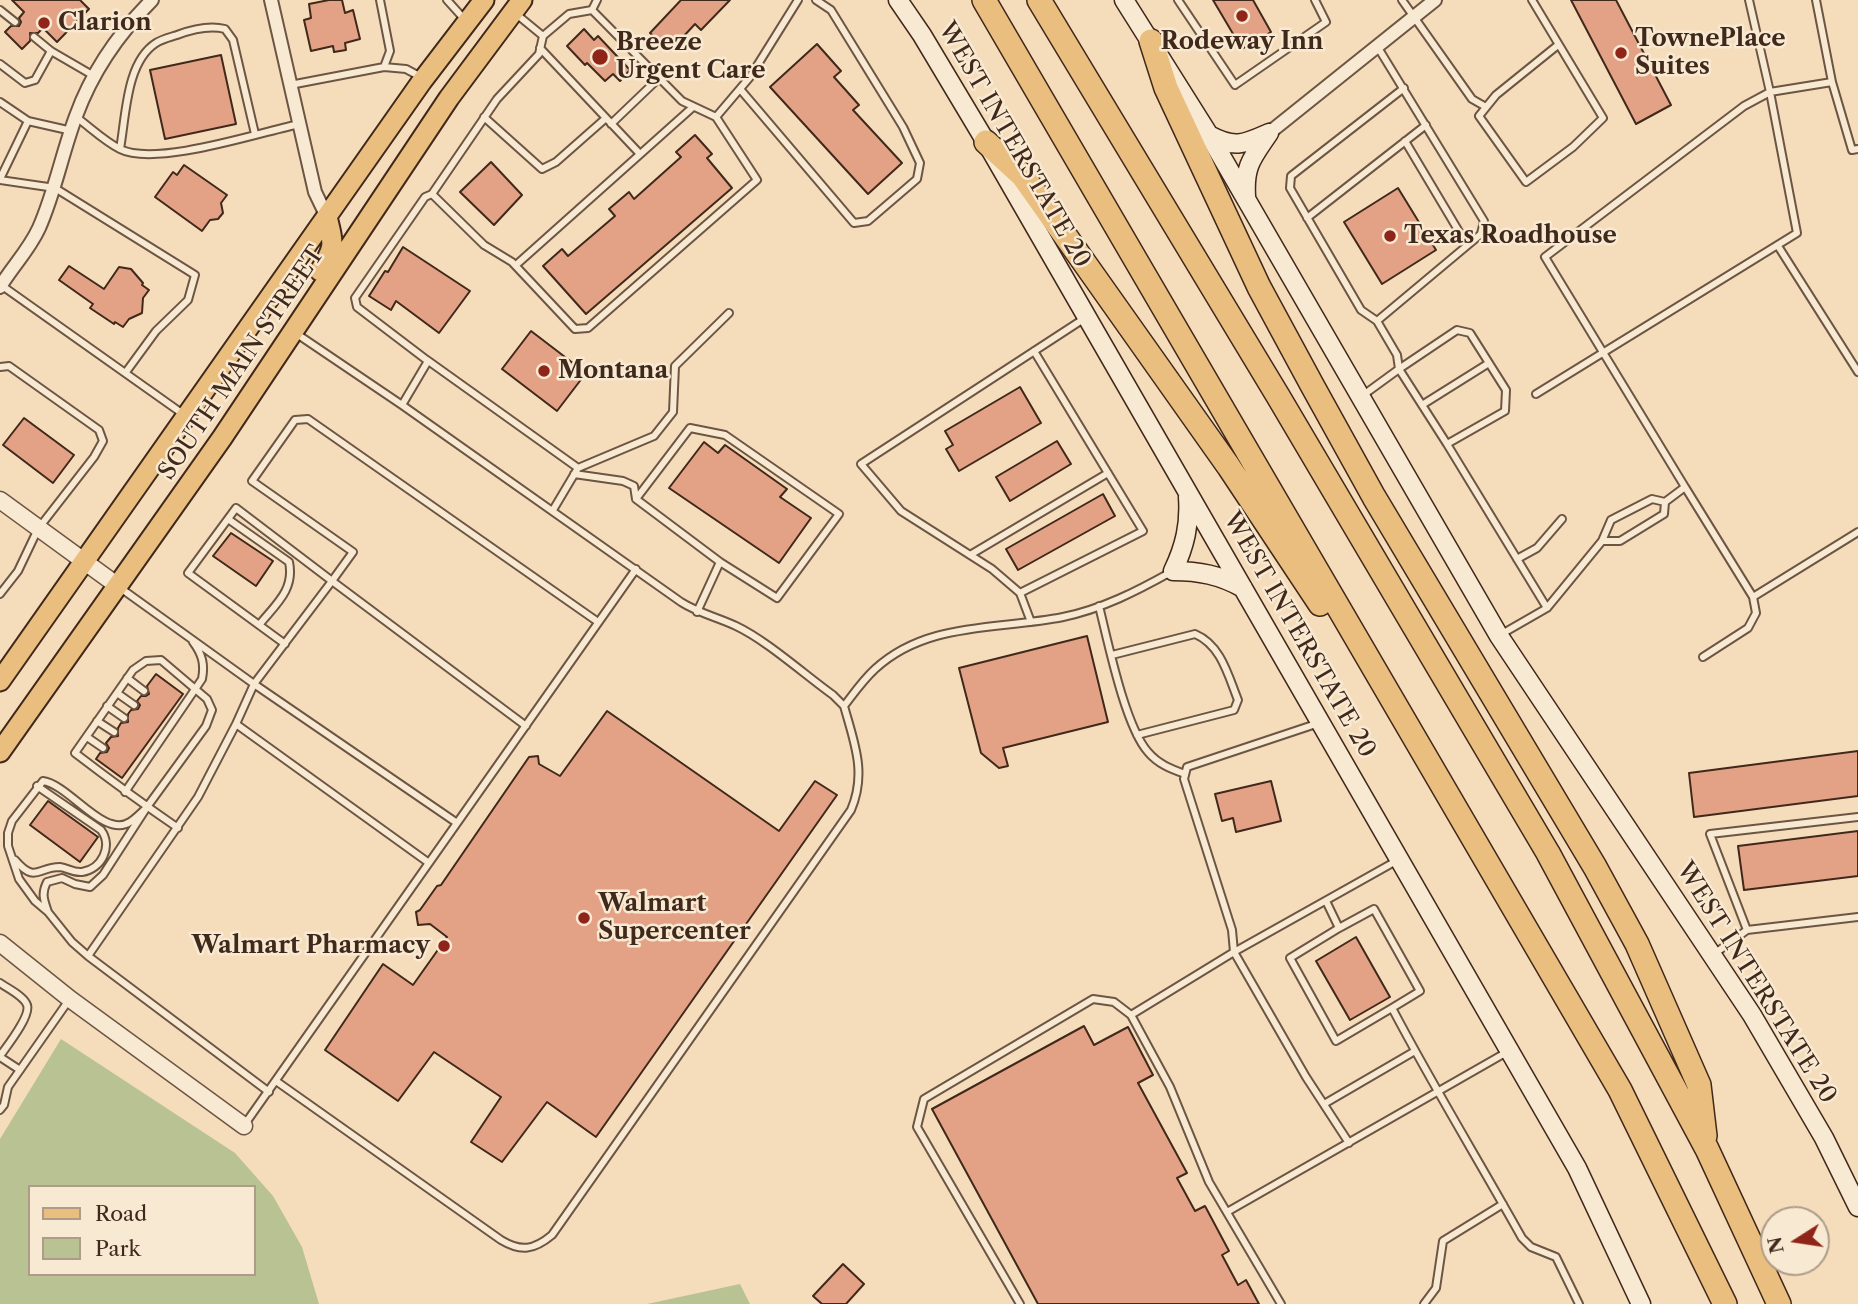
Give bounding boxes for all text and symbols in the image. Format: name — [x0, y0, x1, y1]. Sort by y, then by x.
marker: Rodeway Inn — [1234, 8, 1250, 24]
place label: Clarion — [58, 9, 152, 37]
marker: Clarion — [36, 15, 52, 31]
street label: WEST INTERSTATE 20 — [932, 17, 1096, 273]
place label: TownePlace Suites — [1635, 25, 1786, 81]
place label: Rodeway Inn — [1160, 28, 1324, 56]
place label: Breeze Urgent Care — [616, 29, 766, 85]
marker: TownePlace Suites — [1613, 45, 1629, 61]
marker: Breeze Urgent Care — [590, 47, 610, 67]
place label: Texas Roadhouse — [1404, 222, 1617, 250]
marker: Texas Roadhouse — [1382, 228, 1398, 244]
street label: SOUTH MAIN STREET — [153, 241, 331, 485]
place label: Montana — [558, 357, 668, 385]
marker: Montana — [536, 363, 552, 379]
street label: WEST INTERSTATE 20 — [1217, 507, 1381, 763]
street label: WEST INTERSTATE 20 — [1670, 857, 1842, 1109]
place label: Walmart Supercenter — [598, 890, 751, 946]
marker: Walmart Supercenter — [576, 910, 592, 926]
place label: Walmart Pharmacy — [191, 932, 430, 960]
marker: Walmart Pharmacy — [436, 938, 452, 954]
legend — [28, 1185, 256, 1276]
text: Road — [95, 1201, 147, 1226]
north arrow — [1760, 1206, 1830, 1276]
text: N — [1763, 1235, 1789, 1256]
text: Park — [95, 1236, 141, 1261]

